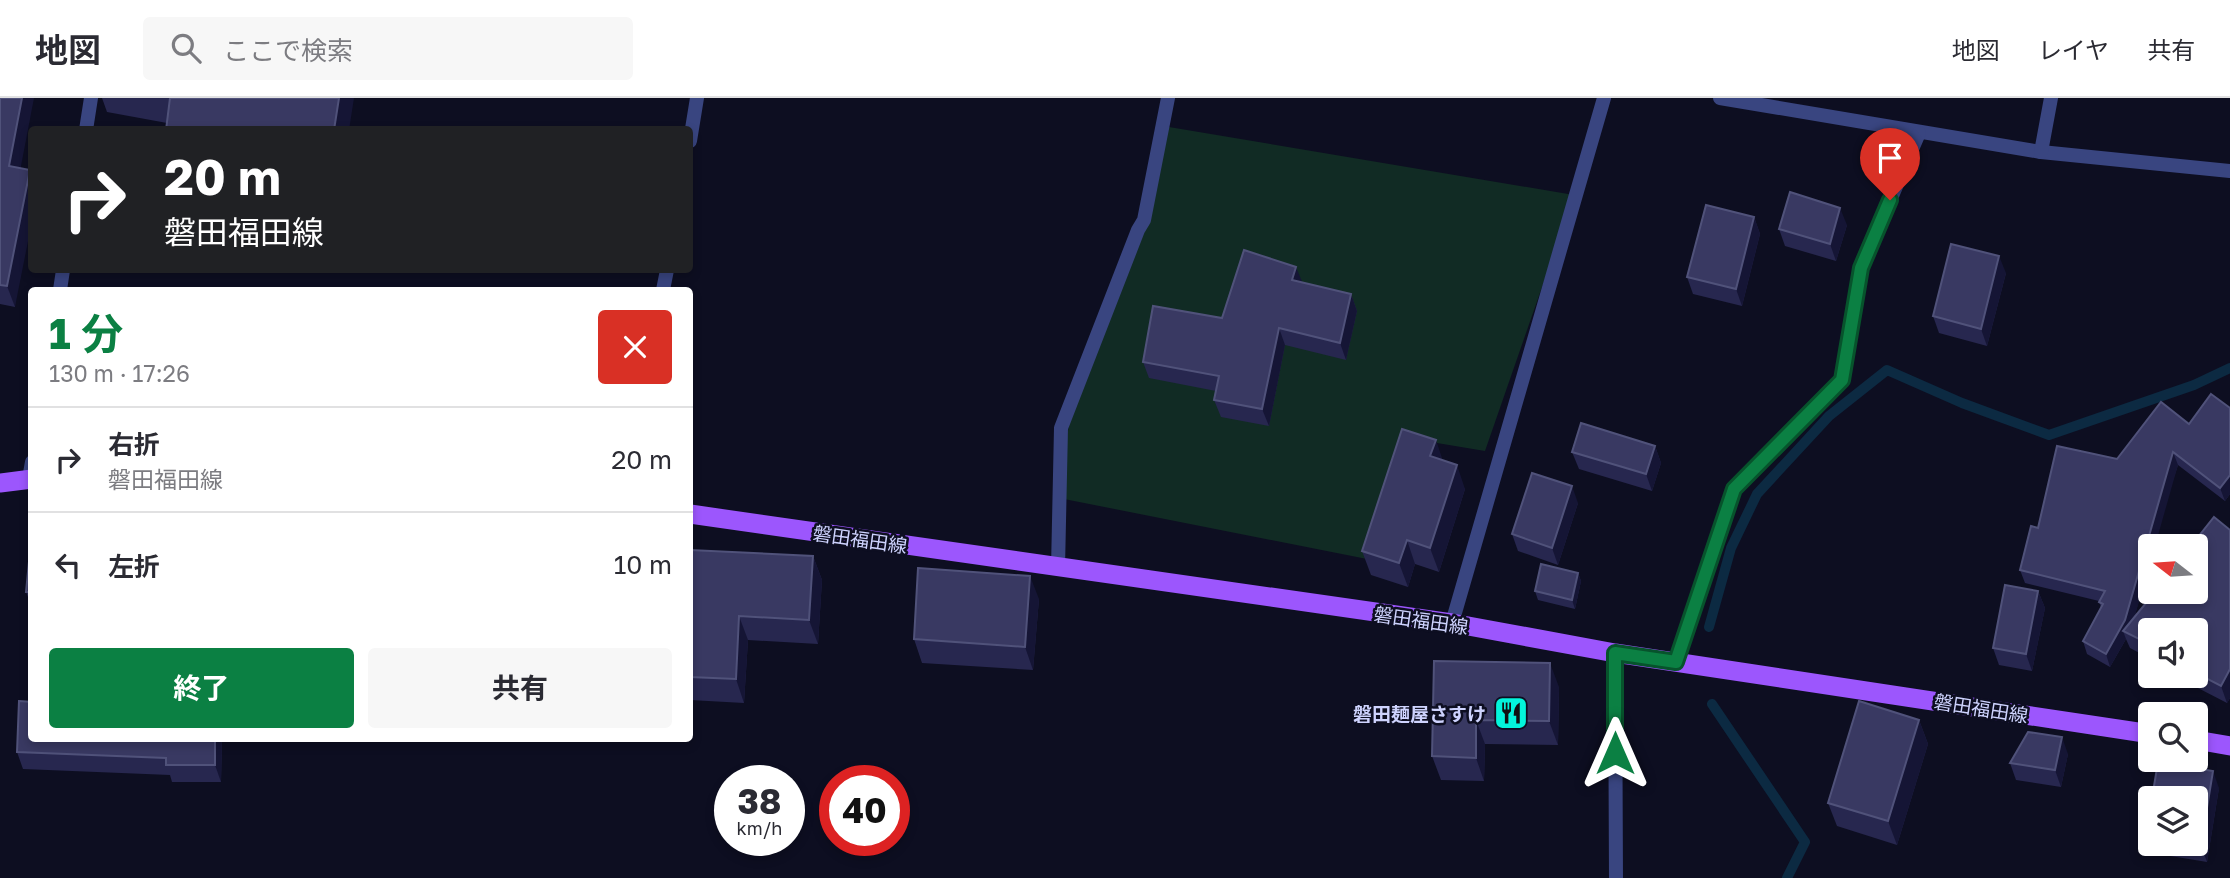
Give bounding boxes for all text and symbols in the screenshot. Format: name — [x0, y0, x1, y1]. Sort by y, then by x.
search box — [143, 17, 633, 80]
icon: search — [167, 29, 205, 67]
text: 地図 — [35, 30, 101, 69]
text: ここで検索 — [223, 35, 353, 66]
text: 地図 — [1952, 35, 2000, 64]
text: レイヤ — [2038, 35, 2109, 64]
text: 共有 — [2147, 35, 2195, 64]
pin — [1860, 128, 1920, 200]
icon: arrive — [1871, 139, 1909, 177]
text: 20 m — [164, 147, 281, 206]
icon: right — [49, 154, 140, 245]
text: 磐田福田線 — [164, 213, 324, 251]
text: 1 分 — [49, 308, 123, 358]
button: close — [598, 310, 672, 384]
text: 130 m · 17:26 — [49, 359, 190, 387]
text: 右折 — [108, 429, 160, 460]
icon: right — [49, 441, 87, 479]
text: 20 m — [611, 444, 672, 475]
text: 磐田福田線 — [108, 465, 223, 493]
street label: 磐田福田線 — [811, 521, 909, 557]
north arrow — [2138, 534, 2208, 604]
map controls — [2138, 534, 2208, 856]
icon: left — [49, 546, 87, 584]
text: 10 m — [614, 549, 672, 580]
text: 左折 — [108, 551, 160, 582]
street label: 磐田福田線 — [1372, 602, 1470, 638]
button: sound — [2138, 618, 2208, 688]
button: 終了 — [49, 648, 354, 728]
button: 共有 — [368, 648, 672, 728]
street label: 磐田福田線 — [1932, 689, 2030, 727]
restaurant icon: 磐田麺屋さすけ — [1492, 694, 1530, 732]
place label: 磐田麺屋さすけ — [1353, 702, 1486, 725]
button: search — [2138, 702, 2208, 772]
position arrow — [1578, 716, 1652, 790]
speed limit sign: 40 — [819, 765, 910, 856]
text: 38 — [738, 780, 781, 822]
button: layers — [2138, 786, 2208, 856]
text: km/h — [737, 817, 782, 839]

